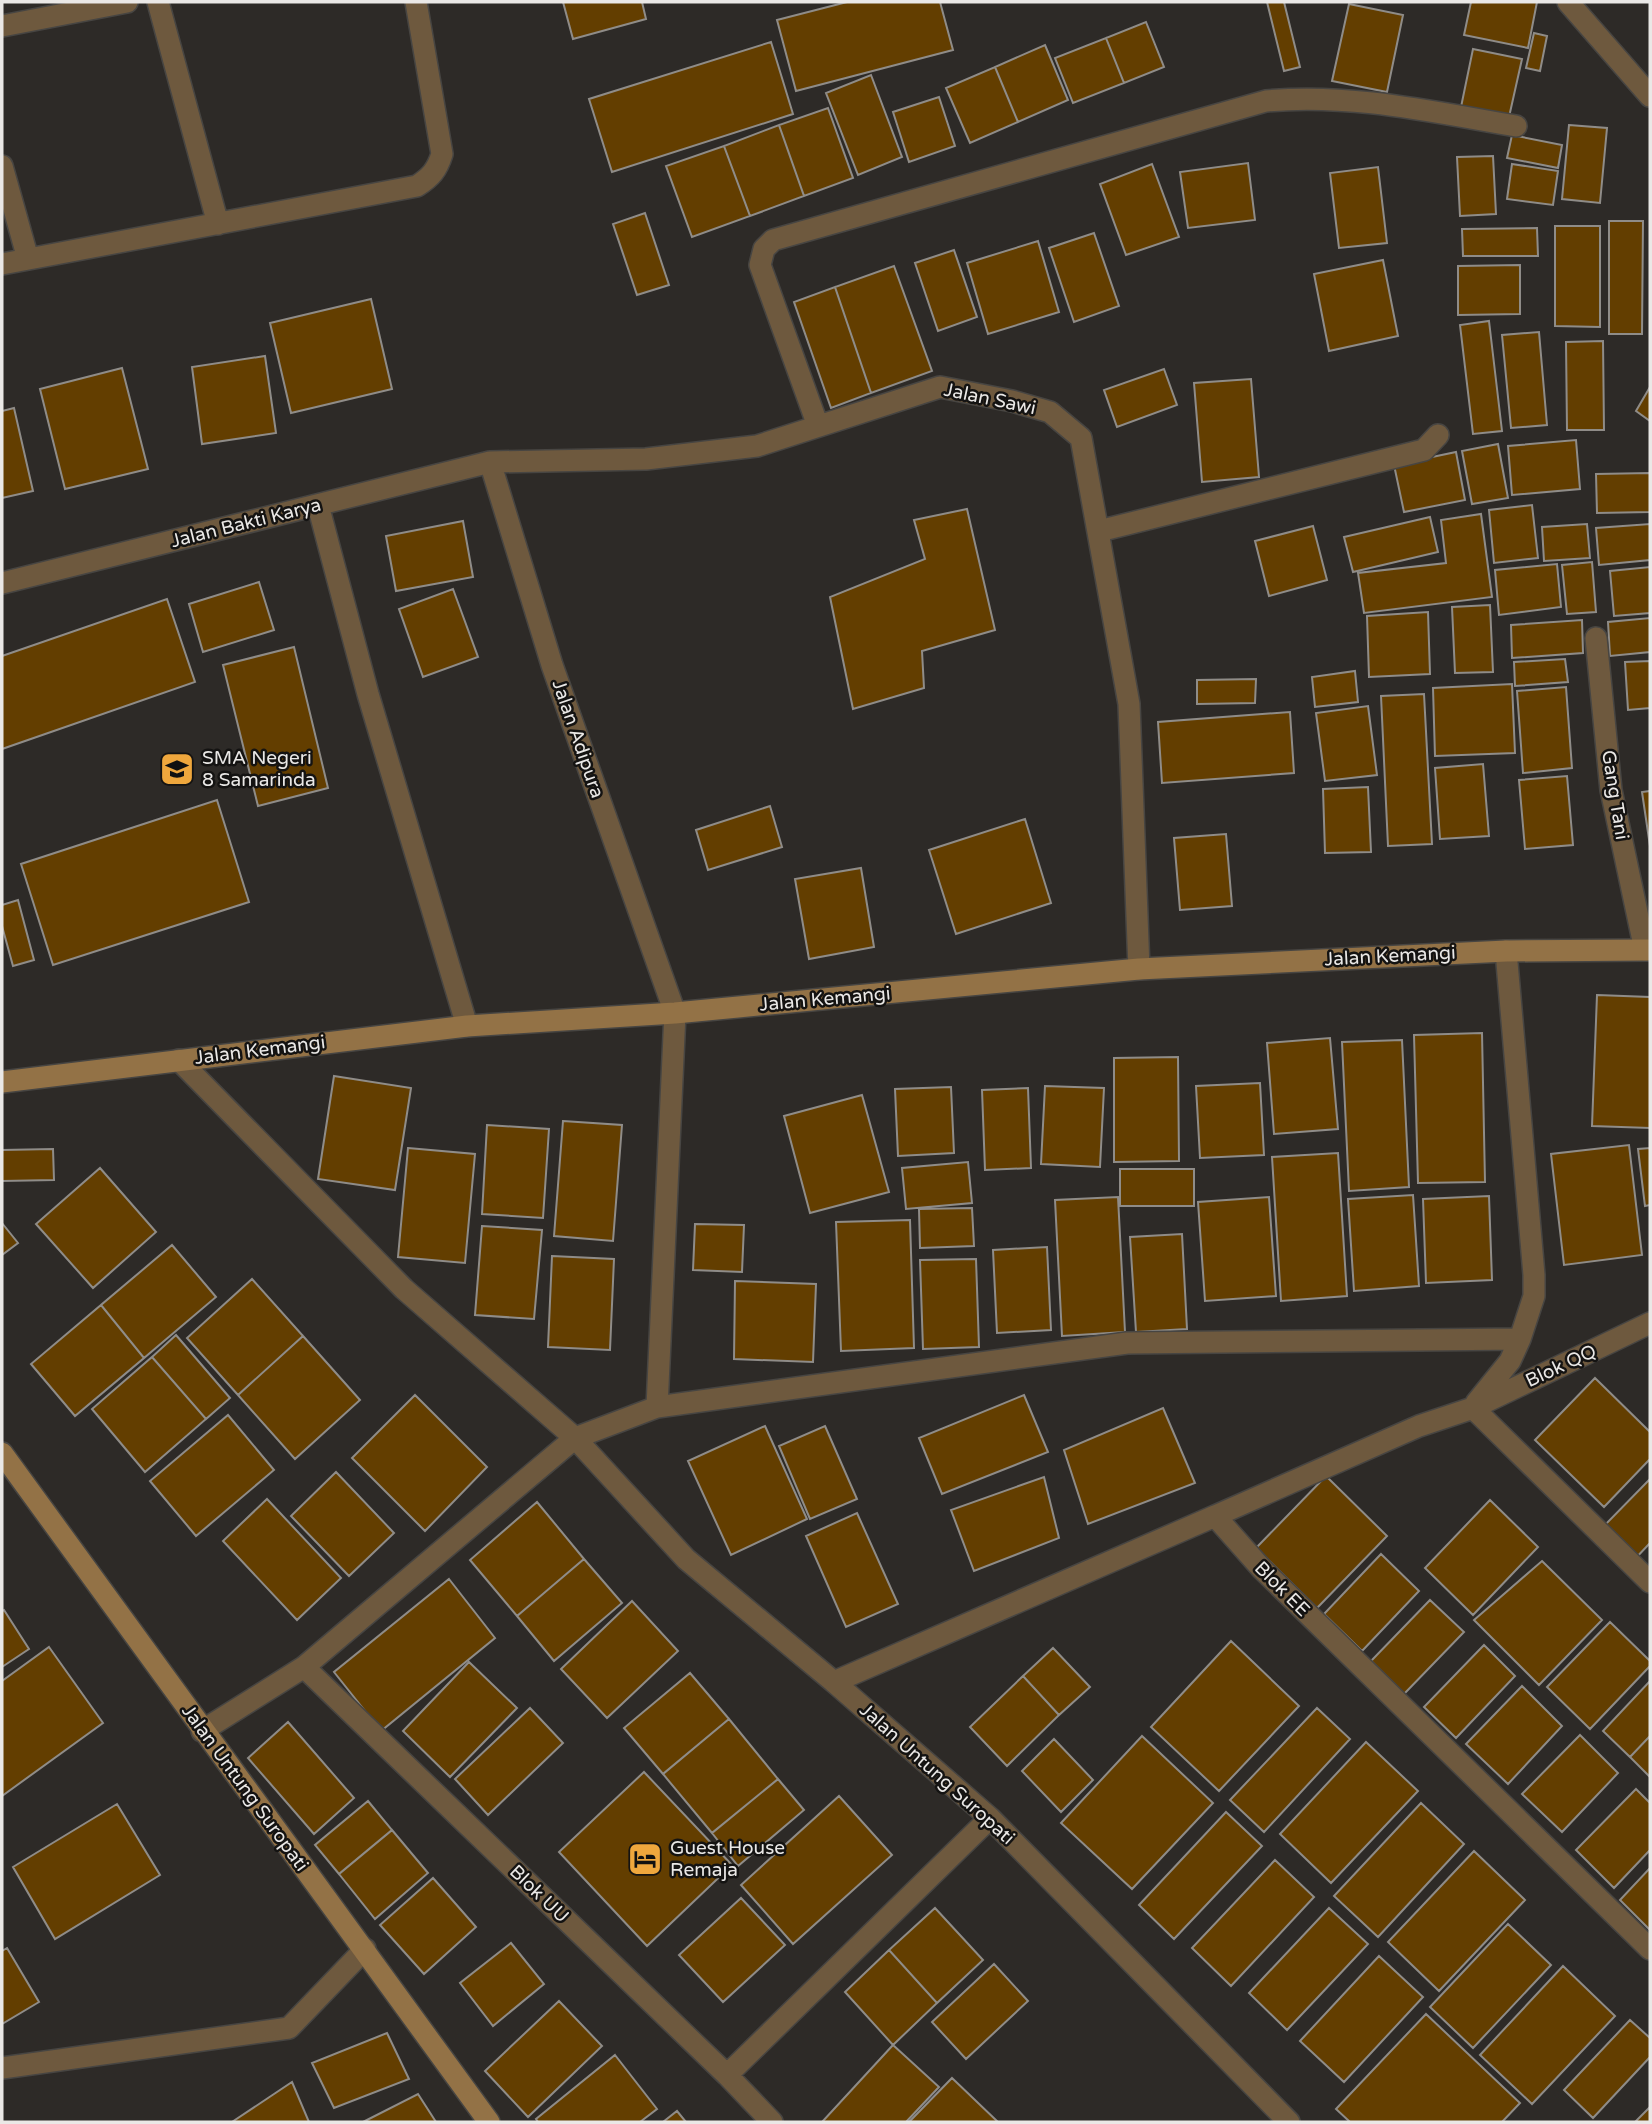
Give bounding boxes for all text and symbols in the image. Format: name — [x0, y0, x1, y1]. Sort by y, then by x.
street label: Jalan Sawi — [942, 379, 1038, 419]
street label: Jalan Bakti Karya — [169, 494, 323, 552]
street label: Jalan Adipura — [547, 677, 609, 801]
place label: SMA Negeri 8 Samarinda — [202, 747, 316, 791]
street label: Gang Tani — [1597, 749, 1633, 841]
school or university icon: SMA Negeri 8 Samarinda — [158, 750, 196, 788]
street label: Jalan Kemangi — [1324, 942, 1456, 970]
street label: Jalan Kemangi — [759, 982, 891, 1016]
street label: Jalan Kemangi — [193, 1031, 327, 1069]
street label: Blok QQ — [1522, 1340, 1600, 1392]
street label: Blok EE — [1250, 1557, 1314, 1621]
street label: Jalan Untung Suropati — [855, 1699, 1019, 1849]
street label: Jalan Untung Suropati — [177, 1701, 313, 1875]
place label: Guest House Remaja — [670, 1837, 785, 1881]
hotel icon: Guest House Remaja — [626, 1840, 664, 1878]
street label: Blok UU — [505, 1861, 573, 1927]

